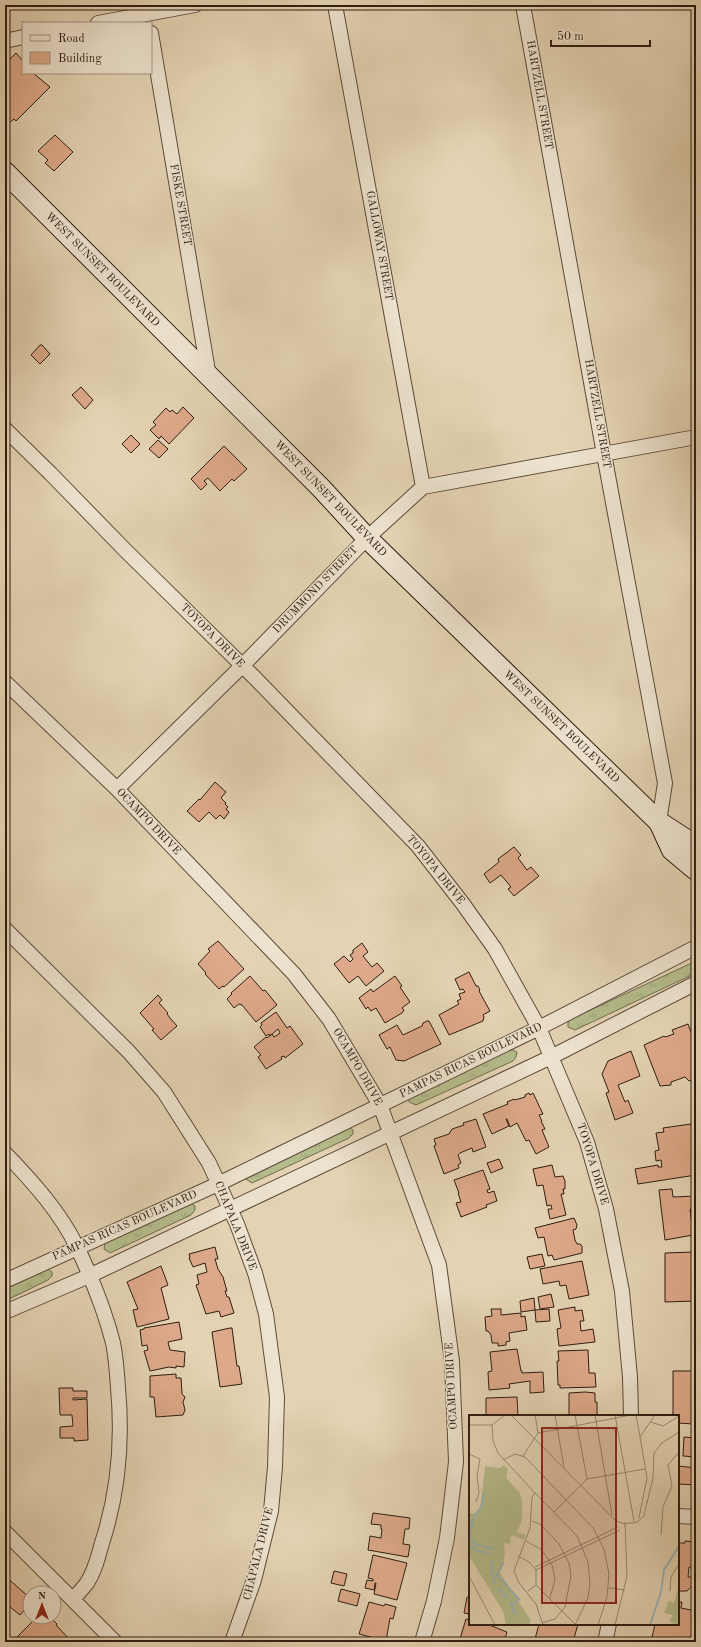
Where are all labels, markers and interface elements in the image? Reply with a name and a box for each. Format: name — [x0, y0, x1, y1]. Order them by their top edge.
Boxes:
legend — [22, 22, 152, 74]
scale bar — [551, 22, 650, 48]
text: 50 m — [557, 30, 584, 43]
text: Road — [58, 33, 85, 45]
street label: HARTZELL STREET — [524, 39, 554, 151]
text: Building — [58, 53, 102, 65]
street label: FISKE STREET — [167, 163, 193, 247]
street label: GALLOWAY STREET — [364, 190, 394, 302]
street label: WEST SUNSET BOULEVARD — [43, 211, 161, 329]
street label: HARTZELL STREET — [582, 358, 612, 470]
street label: WEST SUNSET BOULEVARD — [272, 439, 389, 559]
street label: DRUMMOND STREET — [272, 544, 361, 636]
street label: TOYOPA DRIVE — [178, 602, 246, 670]
street label: WEST SUNSET BOULEVARD — [501, 669, 621, 786]
street label: OCAMPO DRIVE — [114, 787, 182, 857]
street label: TOYOPA DRIVE — [404, 833, 466, 907]
street label: PAMPAS RICAS BOULEVARD — [398, 1021, 544, 1100]
street label: OCAMPO DRIVE — [330, 1026, 384, 1108]
street label: TOYOPA DRIVE — [574, 1122, 610, 1206]
street label: CHAPALA DRIVE — [212, 1180, 258, 1272]
street label: PAMPAS RICAS BOULEVARD — [51, 1189, 199, 1263]
street label: OCAMPO DRIVE — [444, 1342, 460, 1430]
inset map — [469, 1415, 679, 1625]
street label: CHAPALA DRIVE — [242, 1506, 276, 1602]
north arrow — [22, 1585, 62, 1625]
text: N — [38, 1591, 47, 1602]

